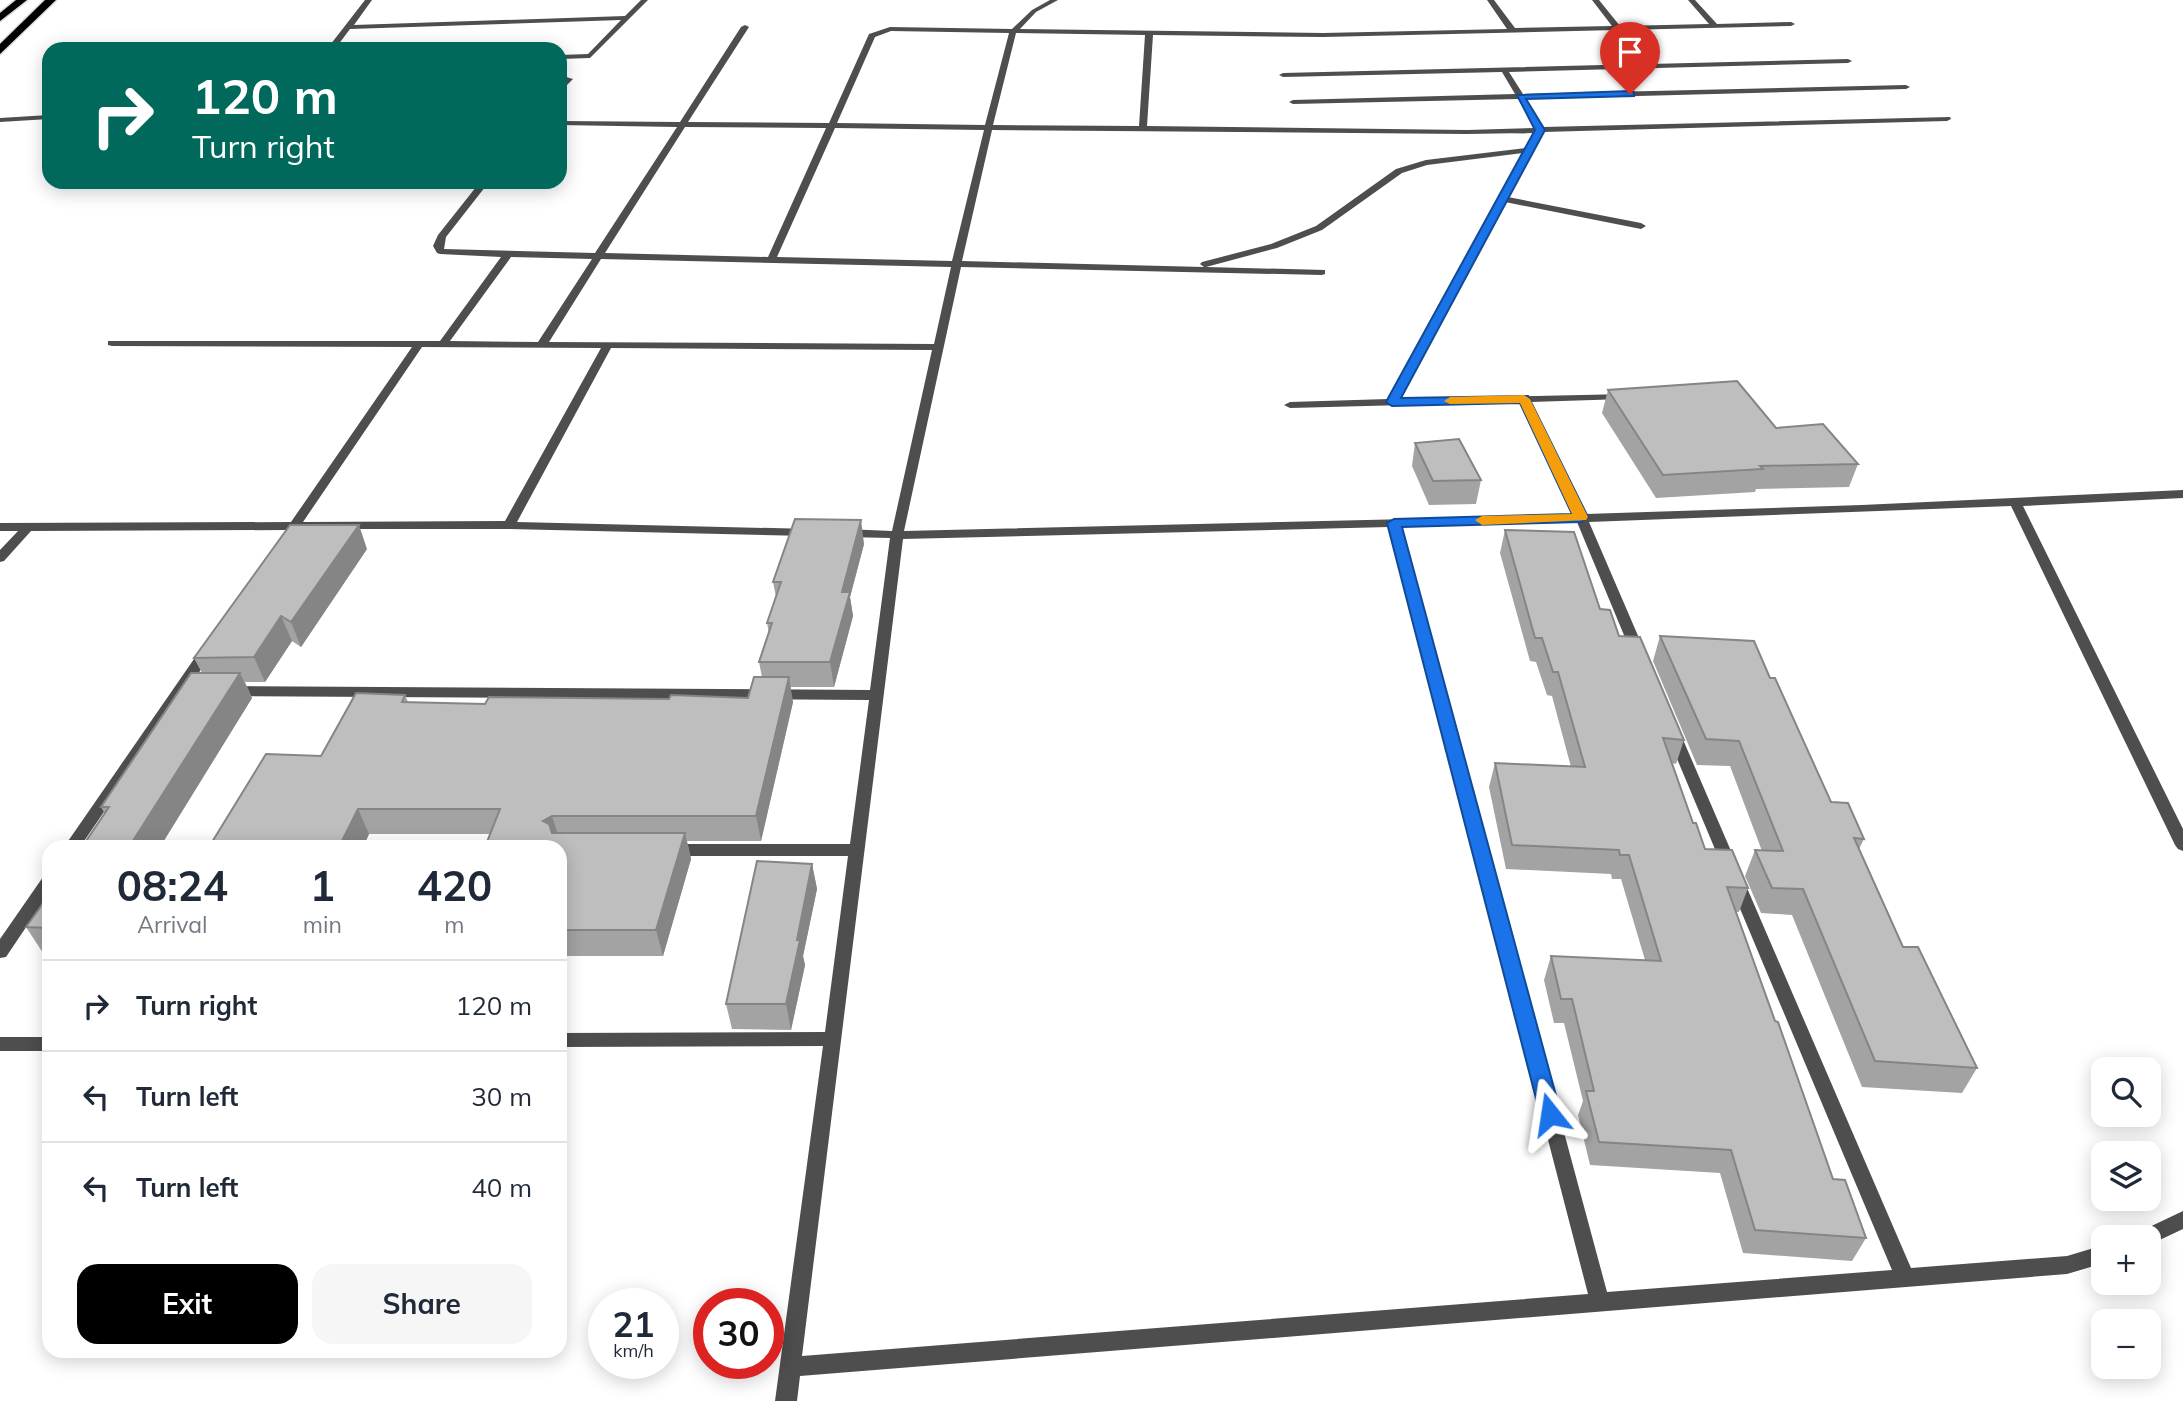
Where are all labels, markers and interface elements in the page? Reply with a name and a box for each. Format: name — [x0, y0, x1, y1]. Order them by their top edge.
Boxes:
pin — [1600, 22, 1660, 94]
icon: arrive — [1611, 33, 1649, 71]
text: 120 m — [192, 65, 338, 126]
icon: right — [77, 70, 168, 161]
text: Turn right — [192, 126, 335, 166]
text: 08:24 — [117, 859, 228, 912]
text: 1 — [310, 859, 335, 912]
text: 420 — [417, 859, 492, 912]
text: Arrival — [137, 910, 208, 939]
text: min — [303, 910, 342, 939]
text: m — [444, 910, 465, 939]
icon: right — [77, 987, 115, 1025]
text: Turn right — [136, 989, 257, 1022]
text: 120 m — [456, 989, 532, 1022]
map controls — [2091, 1057, 2161, 1379]
button: search — [2091, 1057, 2161, 1127]
position arrow — [1513, 1077, 1587, 1151]
icon: left — [77, 1078, 115, 1116]
text: Turn left — [136, 1080, 238, 1113]
text: 30 m — [471, 1080, 532, 1113]
button: layers — [2091, 1141, 2161, 1211]
icon: left — [77, 1169, 115, 1207]
text: Turn left — [136, 1171, 238, 1204]
text: 40 m — [471, 1171, 532, 1204]
button: + — [2091, 1225, 2161, 1295]
button: Exit — [77, 1264, 298, 1344]
button: Share — [312, 1264, 532, 1344]
speed limit sign: 30 — [693, 1288, 784, 1379]
text: 21 — [612, 1302, 655, 1346]
button: − — [2091, 1309, 2161, 1379]
text: km/h — [613, 1339, 654, 1362]

